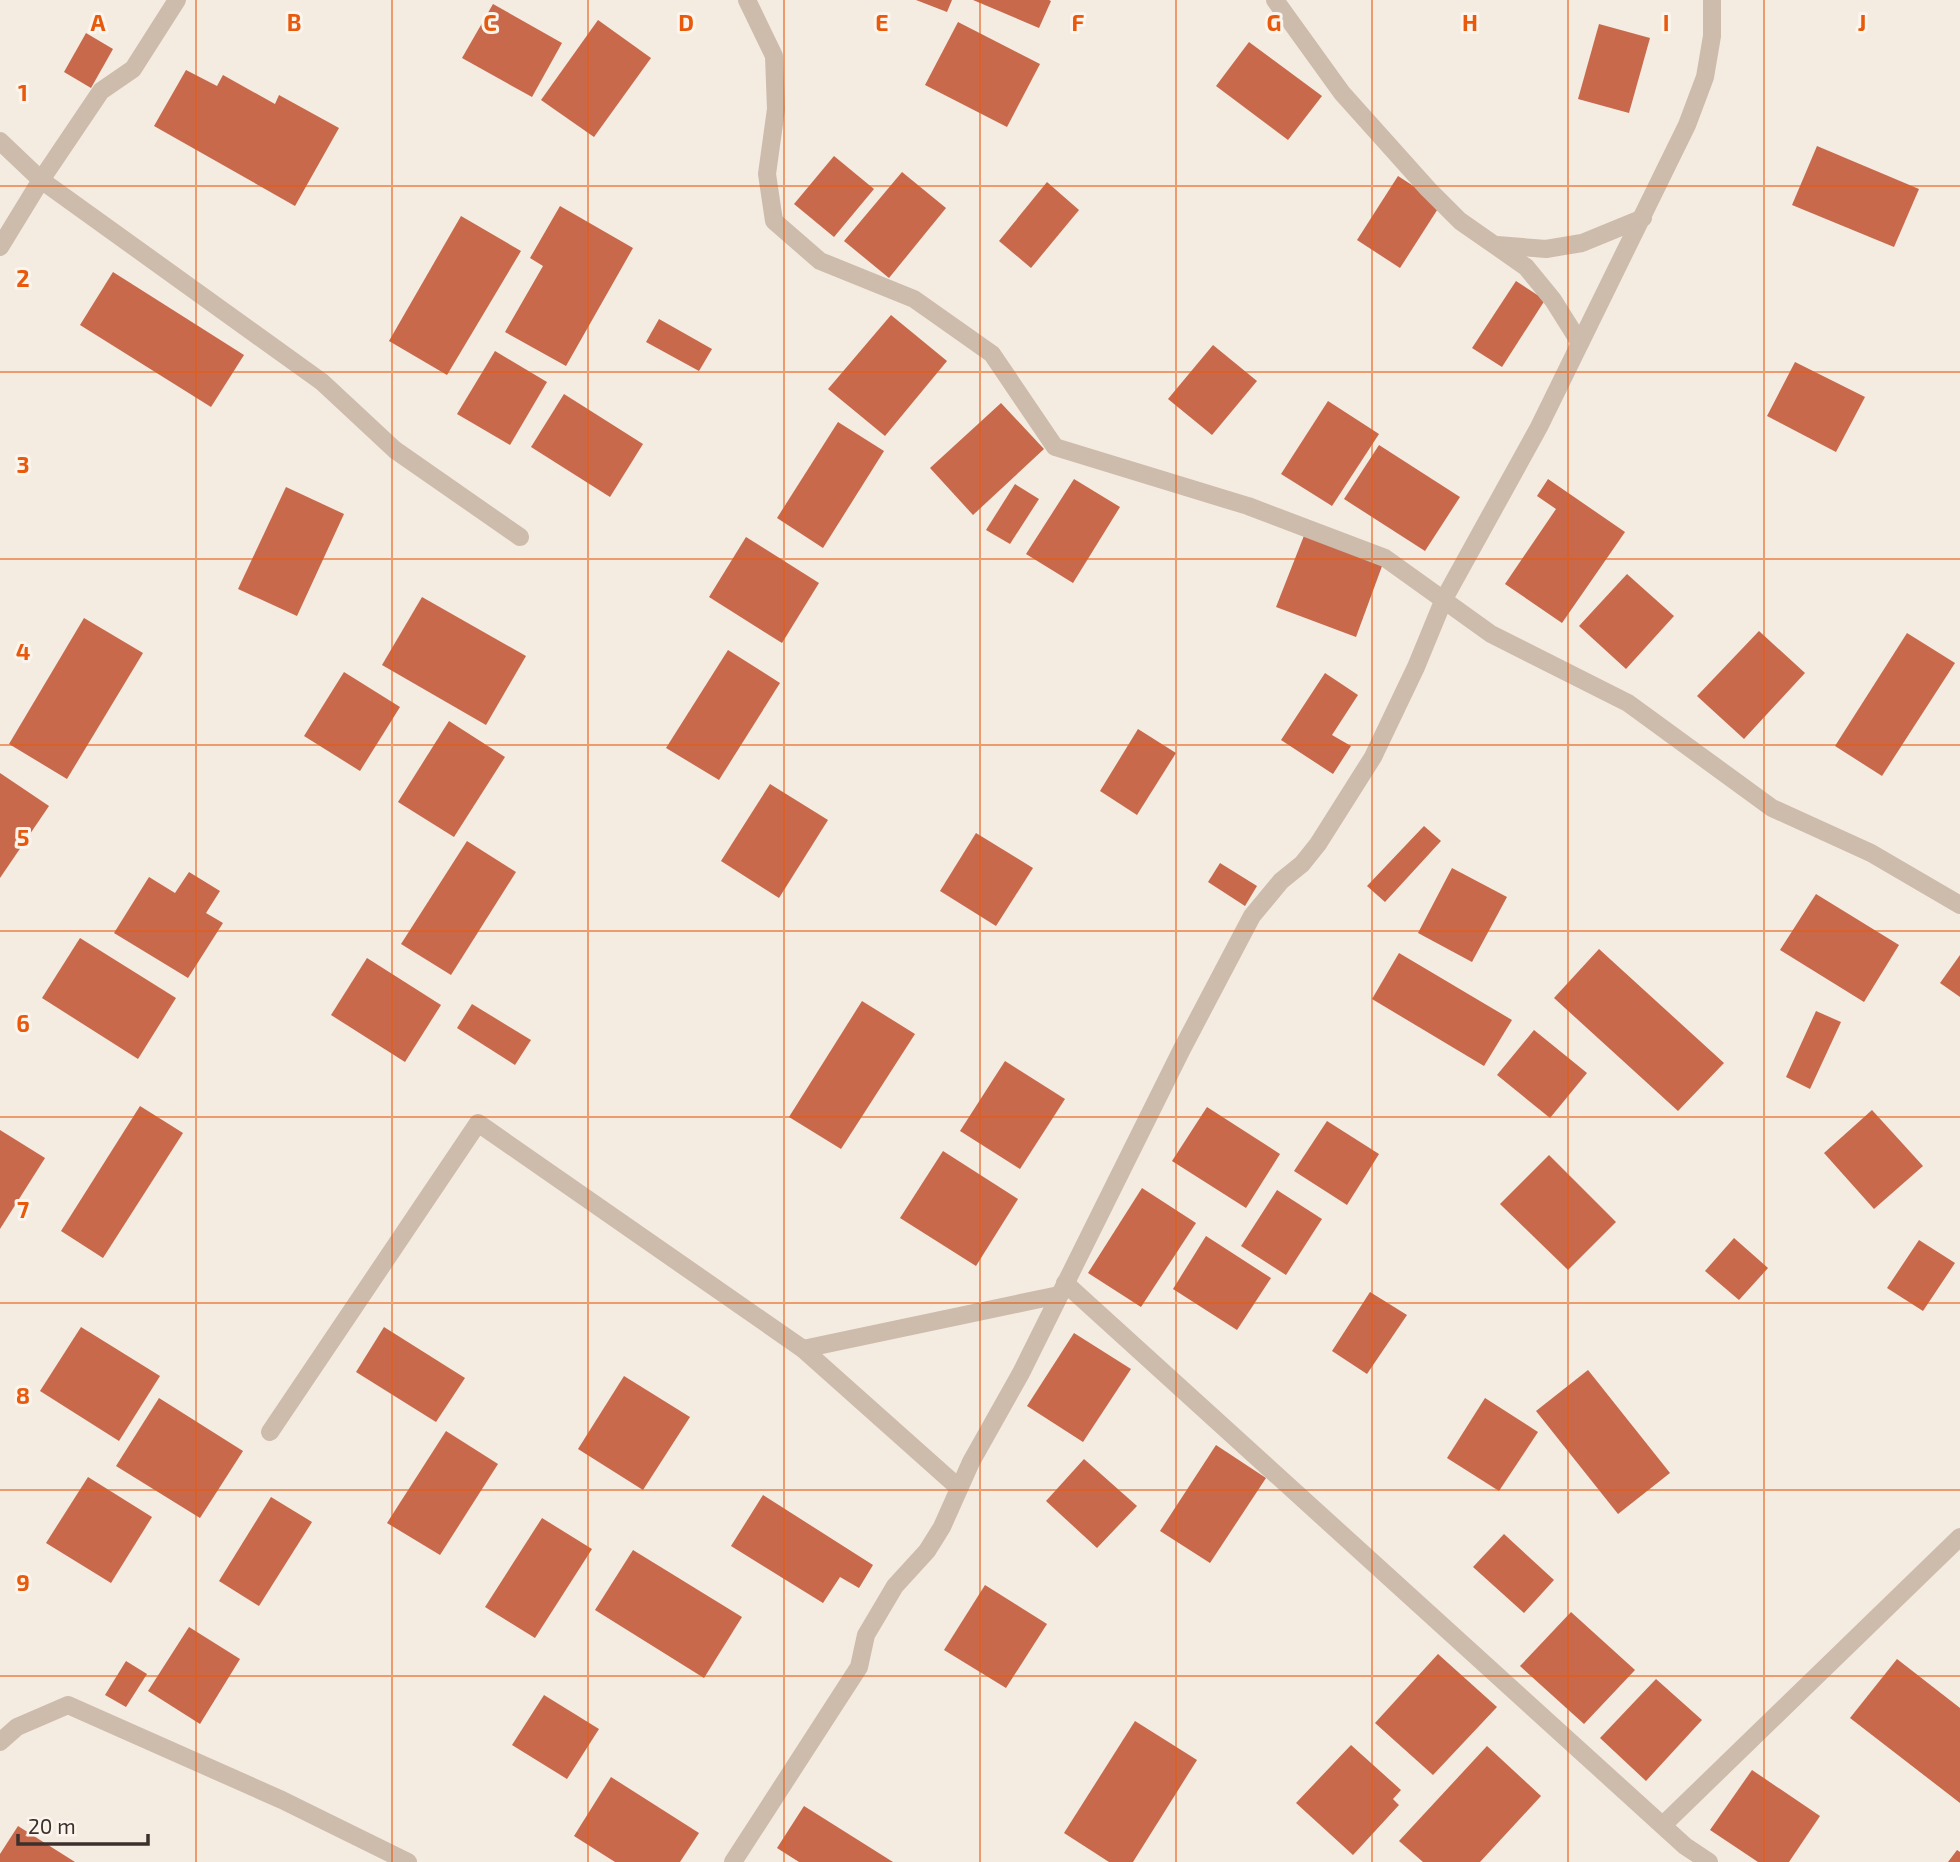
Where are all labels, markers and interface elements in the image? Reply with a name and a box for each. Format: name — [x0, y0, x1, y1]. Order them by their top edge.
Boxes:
text: A — [90, 8, 106, 36]
text: B — [287, 8, 301, 36]
text: C — [483, 8, 497, 36]
text: D — [678, 8, 694, 36]
text: E — [875, 8, 889, 36]
text: F — [1072, 8, 1085, 36]
text: G — [1267, 8, 1281, 36]
text: H — [1462, 8, 1478, 36]
text: I — [1663, 8, 1669, 36]
text: J — [1858, 8, 1866, 36]
text: 1 — [18, 78, 28, 106]
text: 2 — [16, 264, 30, 292]
text: 3 — [16, 450, 30, 478]
text: 4 — [16, 637, 30, 665]
text: 5 — [17, 823, 29, 851]
text: 6 — [16, 1009, 30, 1037]
text: 7 — [17, 1195, 29, 1223]
text: 8 — [16, 1381, 30, 1409]
text: 9 — [16, 1568, 30, 1596]
scale bar — [18, 1802, 147, 1846]
text: 20 m — [28, 1813, 76, 1838]

